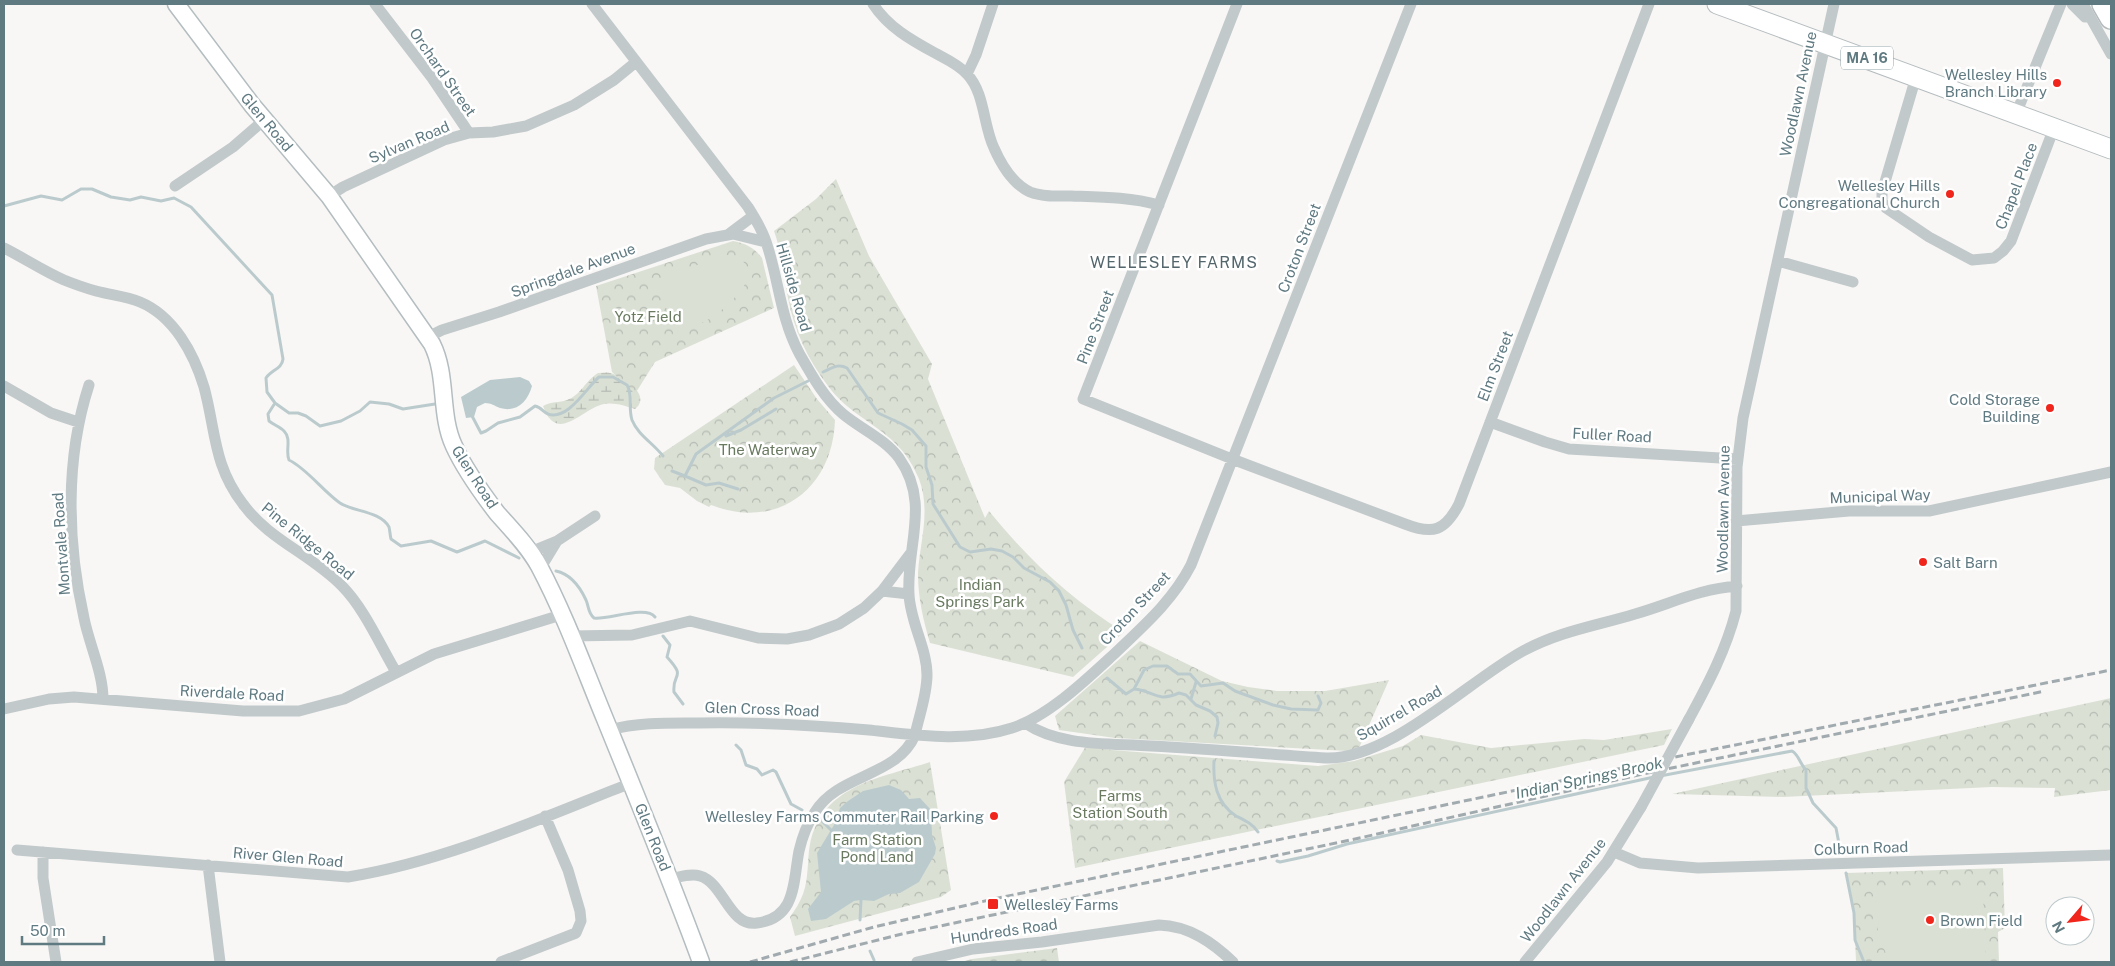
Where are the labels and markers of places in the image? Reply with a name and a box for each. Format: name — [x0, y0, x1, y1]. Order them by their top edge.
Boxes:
place label: Wellesley Hills Branch Library — [1945, 66, 2047, 100]
marker: Wellesley Hills Branch Library — [2051, 77, 2063, 89]
place label: Wellesley Hills Congregational Church — [1779, 177, 1940, 211]
marker: Wellesley Hills Congregational Church — [1944, 188, 1956, 200]
place label: Cold Storage Building — [1949, 391, 2040, 425]
marker: Cold Storage Building — [2044, 402, 2056, 414]
place label: Salt Barn — [1933, 554, 1998, 571]
marker: Salt Barn — [1917, 556, 1929, 568]
place label: Wellesley Farms Commuter Rail Parking — [705, 808, 984, 825]
marker: Wellesley Farms Commuter Rail Parking — [988, 810, 1000, 822]
place label: Wellesley Farms — [1004, 896, 1118, 913]
marker: Wellesley Farms — [986, 897, 1000, 911]
place label: Brown Field — [1940, 912, 2022, 929]
marker: Brown Field — [1924, 914, 1936, 926]

